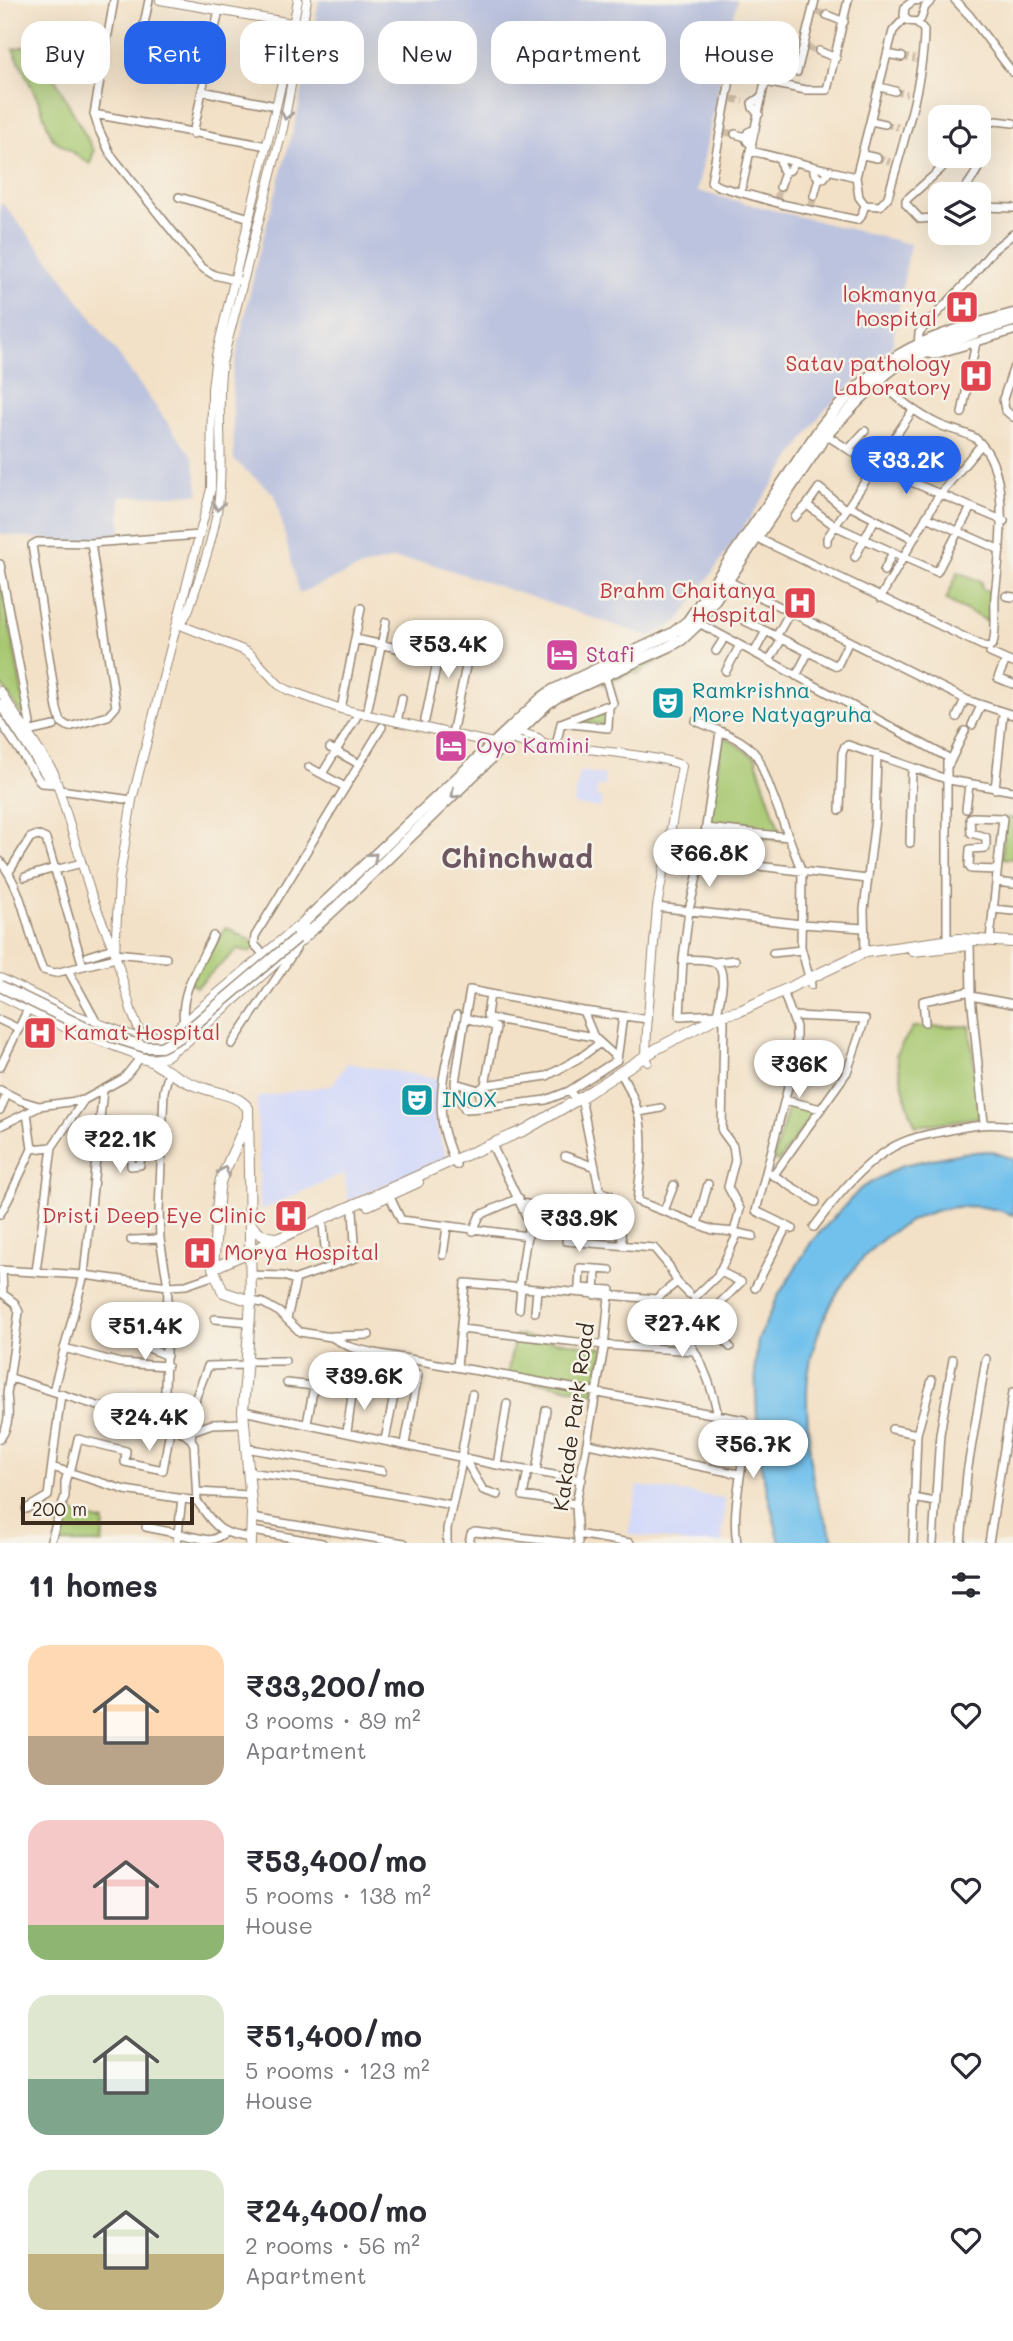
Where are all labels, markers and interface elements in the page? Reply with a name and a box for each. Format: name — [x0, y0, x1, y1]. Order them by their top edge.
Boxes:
chip: Buy — [21, 21, 110, 84]
chip: Rent — [124, 21, 226, 84]
chip: Filters — [240, 21, 364, 84]
chip: New — [378, 21, 477, 84]
chip: Apartment — [491, 21, 666, 84]
chip: House — [680, 21, 799, 84]
map controls — [928, 105, 991, 245]
button: locate — [928, 105, 991, 168]
one-way arrow — [280, 109, 294, 121]
button: layers — [928, 182, 991, 245]
place label: lokmanya hospital — [843, 280, 937, 331]
hospital icon: lokmanya hospital — [943, 288, 981, 326]
place label: Satav pathology Laboratory — [785, 349, 951, 400]
hospital icon: Satav pathology Laboratory — [957, 357, 995, 395]
pin: ₹33.2K — [849, 436, 963, 496]
text: ₹33.2K — [867, 444, 945, 474]
one-way arrow — [211, 500, 226, 512]
place label: Brahm Chaitanya Hospital — [600, 576, 776, 627]
hospital icon: Brahm Chaitanya Hospital — [781, 584, 819, 622]
pin: ₹53.4K — [391, 620, 505, 680]
text: ₹53.4K — [408, 628, 488, 658]
hotel icon: Stafi — [543, 636, 581, 674]
place label: Stafi — [586, 640, 635, 667]
place label: Ramkrishna More Natyagruha — [692, 676, 872, 727]
theatre icon: Ramkrishna More Natyagruha — [649, 684, 687, 722]
hotel icon: Oyo Kamini — [432, 727, 470, 765]
place label: Oyo Kamini — [476, 731, 590, 758]
one-way arrow — [450, 785, 463, 798]
pin: ₹66.8K — [652, 830, 766, 889]
text: ₹66.8K — [669, 837, 749, 867]
district label: Chinchwad — [441, 839, 593, 875]
one-way arrow — [365, 852, 378, 865]
hospital icon: Kamat Hospital — [21, 1014, 59, 1052]
place label: Kamat Hospital — [64, 1018, 220, 1045]
pin: ₹36K — [758, 1040, 840, 1100]
text: ₹36K — [770, 1048, 828, 1078]
theatre icon: INOX — [398, 1081, 436, 1119]
place label: INOX — [442, 1085, 497, 1112]
pin: ₹22.1K — [63, 1116, 177, 1175]
text: ₹22.1K — [83, 1123, 157, 1153]
one-way arrow — [216, 1166, 230, 1178]
pin: ₹33.9K — [522, 1194, 636, 1254]
hospital icon: Dristi Deep Eye Clinic — [272, 1197, 310, 1235]
place label: Dristi Deep Eye Clinic — [42, 1201, 266, 1228]
text: ₹33.9K — [540, 1202, 618, 1232]
hospital icon: Morya Hospital — [181, 1234, 219, 1272]
place label: Morya Hospital — [224, 1238, 379, 1265]
pin: ₹27.4K — [625, 1300, 739, 1359]
pin: ₹51.4K — [88, 1302, 202, 1362]
text: ₹27.4K — [643, 1307, 721, 1337]
text: ₹51.4K — [107, 1310, 183, 1340]
street label: Kakade Park Road — [546, 1321, 599, 1513]
pin: ₹39.6K — [307, 1352, 421, 1412]
text: ₹39.6K — [325, 1360, 403, 1390]
pin: ₹24.4K — [92, 1394, 206, 1453]
text: ₹24.4K — [109, 1401, 189, 1431]
pin: ₹56.7K — [696, 1420, 810, 1480]
text: ₹56.7K — [714, 1428, 792, 1458]
scale bar — [21, 1494, 194, 1526]
text: 200 m — [32, 1496, 87, 1521]
text: 11 homes — [28, 1565, 158, 1605]
icon: filters — [947, 1566, 985, 1604]
text: ₹33,200/mo — [245, 1665, 425, 1705]
icon: home — [84, 1673, 168, 1757]
icon: heart — [947, 1696, 985, 1734]
text: 3 rooms · 89 m² — [245, 1705, 421, 1735]
text: Apartment — [245, 1735, 367, 1765]
text: ₹53,400/mo — [245, 1840, 427, 1880]
icon: home — [84, 1848, 168, 1932]
icon: heart — [947, 1871, 985, 1909]
text: 5 rooms · 138 m² — [245, 1880, 431, 1910]
text: House — [245, 1910, 313, 1940]
text: ₹51,400/mo — [245, 2015, 422, 2055]
icon: home — [84, 2023, 168, 2107]
icon: heart — [947, 2046, 985, 2084]
text: 5 rooms · 123 m² — [245, 2055, 430, 2085]
text: House — [245, 2085, 313, 2115]
text: ₹24,400/mo — [245, 2190, 427, 2230]
icon: home — [84, 2198, 168, 2282]
icon: heart — [947, 2221, 985, 2259]
text: 2 rooms · 56 m² — [245, 2230, 420, 2260]
text: Apartment — [245, 2260, 367, 2290]

